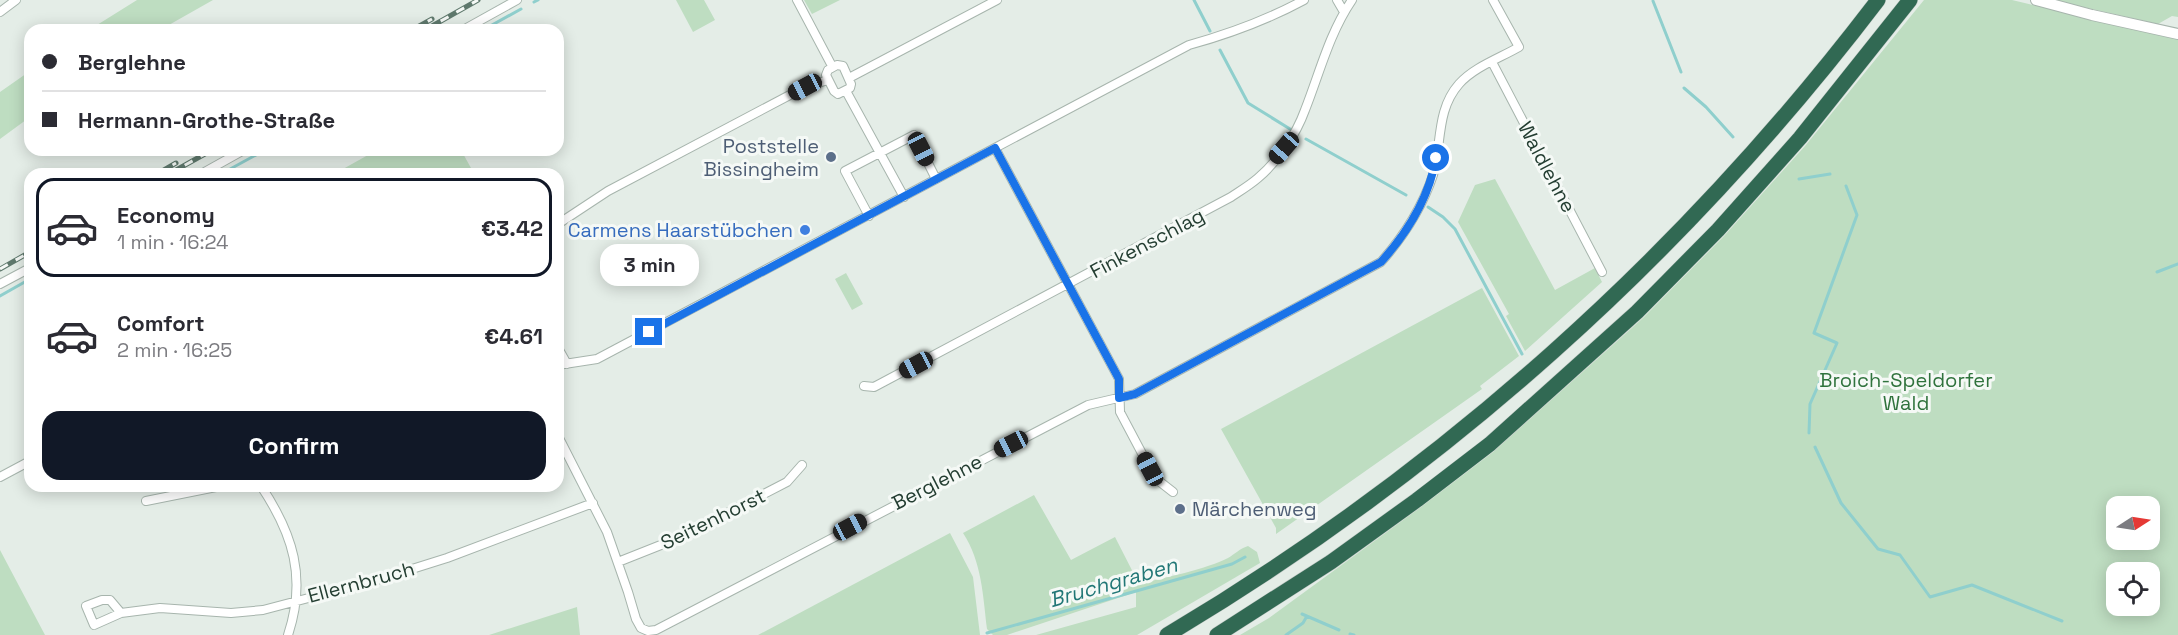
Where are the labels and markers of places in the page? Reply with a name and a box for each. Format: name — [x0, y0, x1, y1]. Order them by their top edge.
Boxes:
place label: Poststelle Bissingheim — [704, 133, 819, 182]
marker: Poststelle Bissingheim — [824, 150, 838, 164]
place label: Carmens Haarstübchen — [568, 217, 793, 243]
marker: Carmens Haarstübchen — [798, 223, 812, 237]
place label: Märchenweg — [1192, 496, 1317, 522]
marker: Märchenweg — [1173, 502, 1187, 516]

